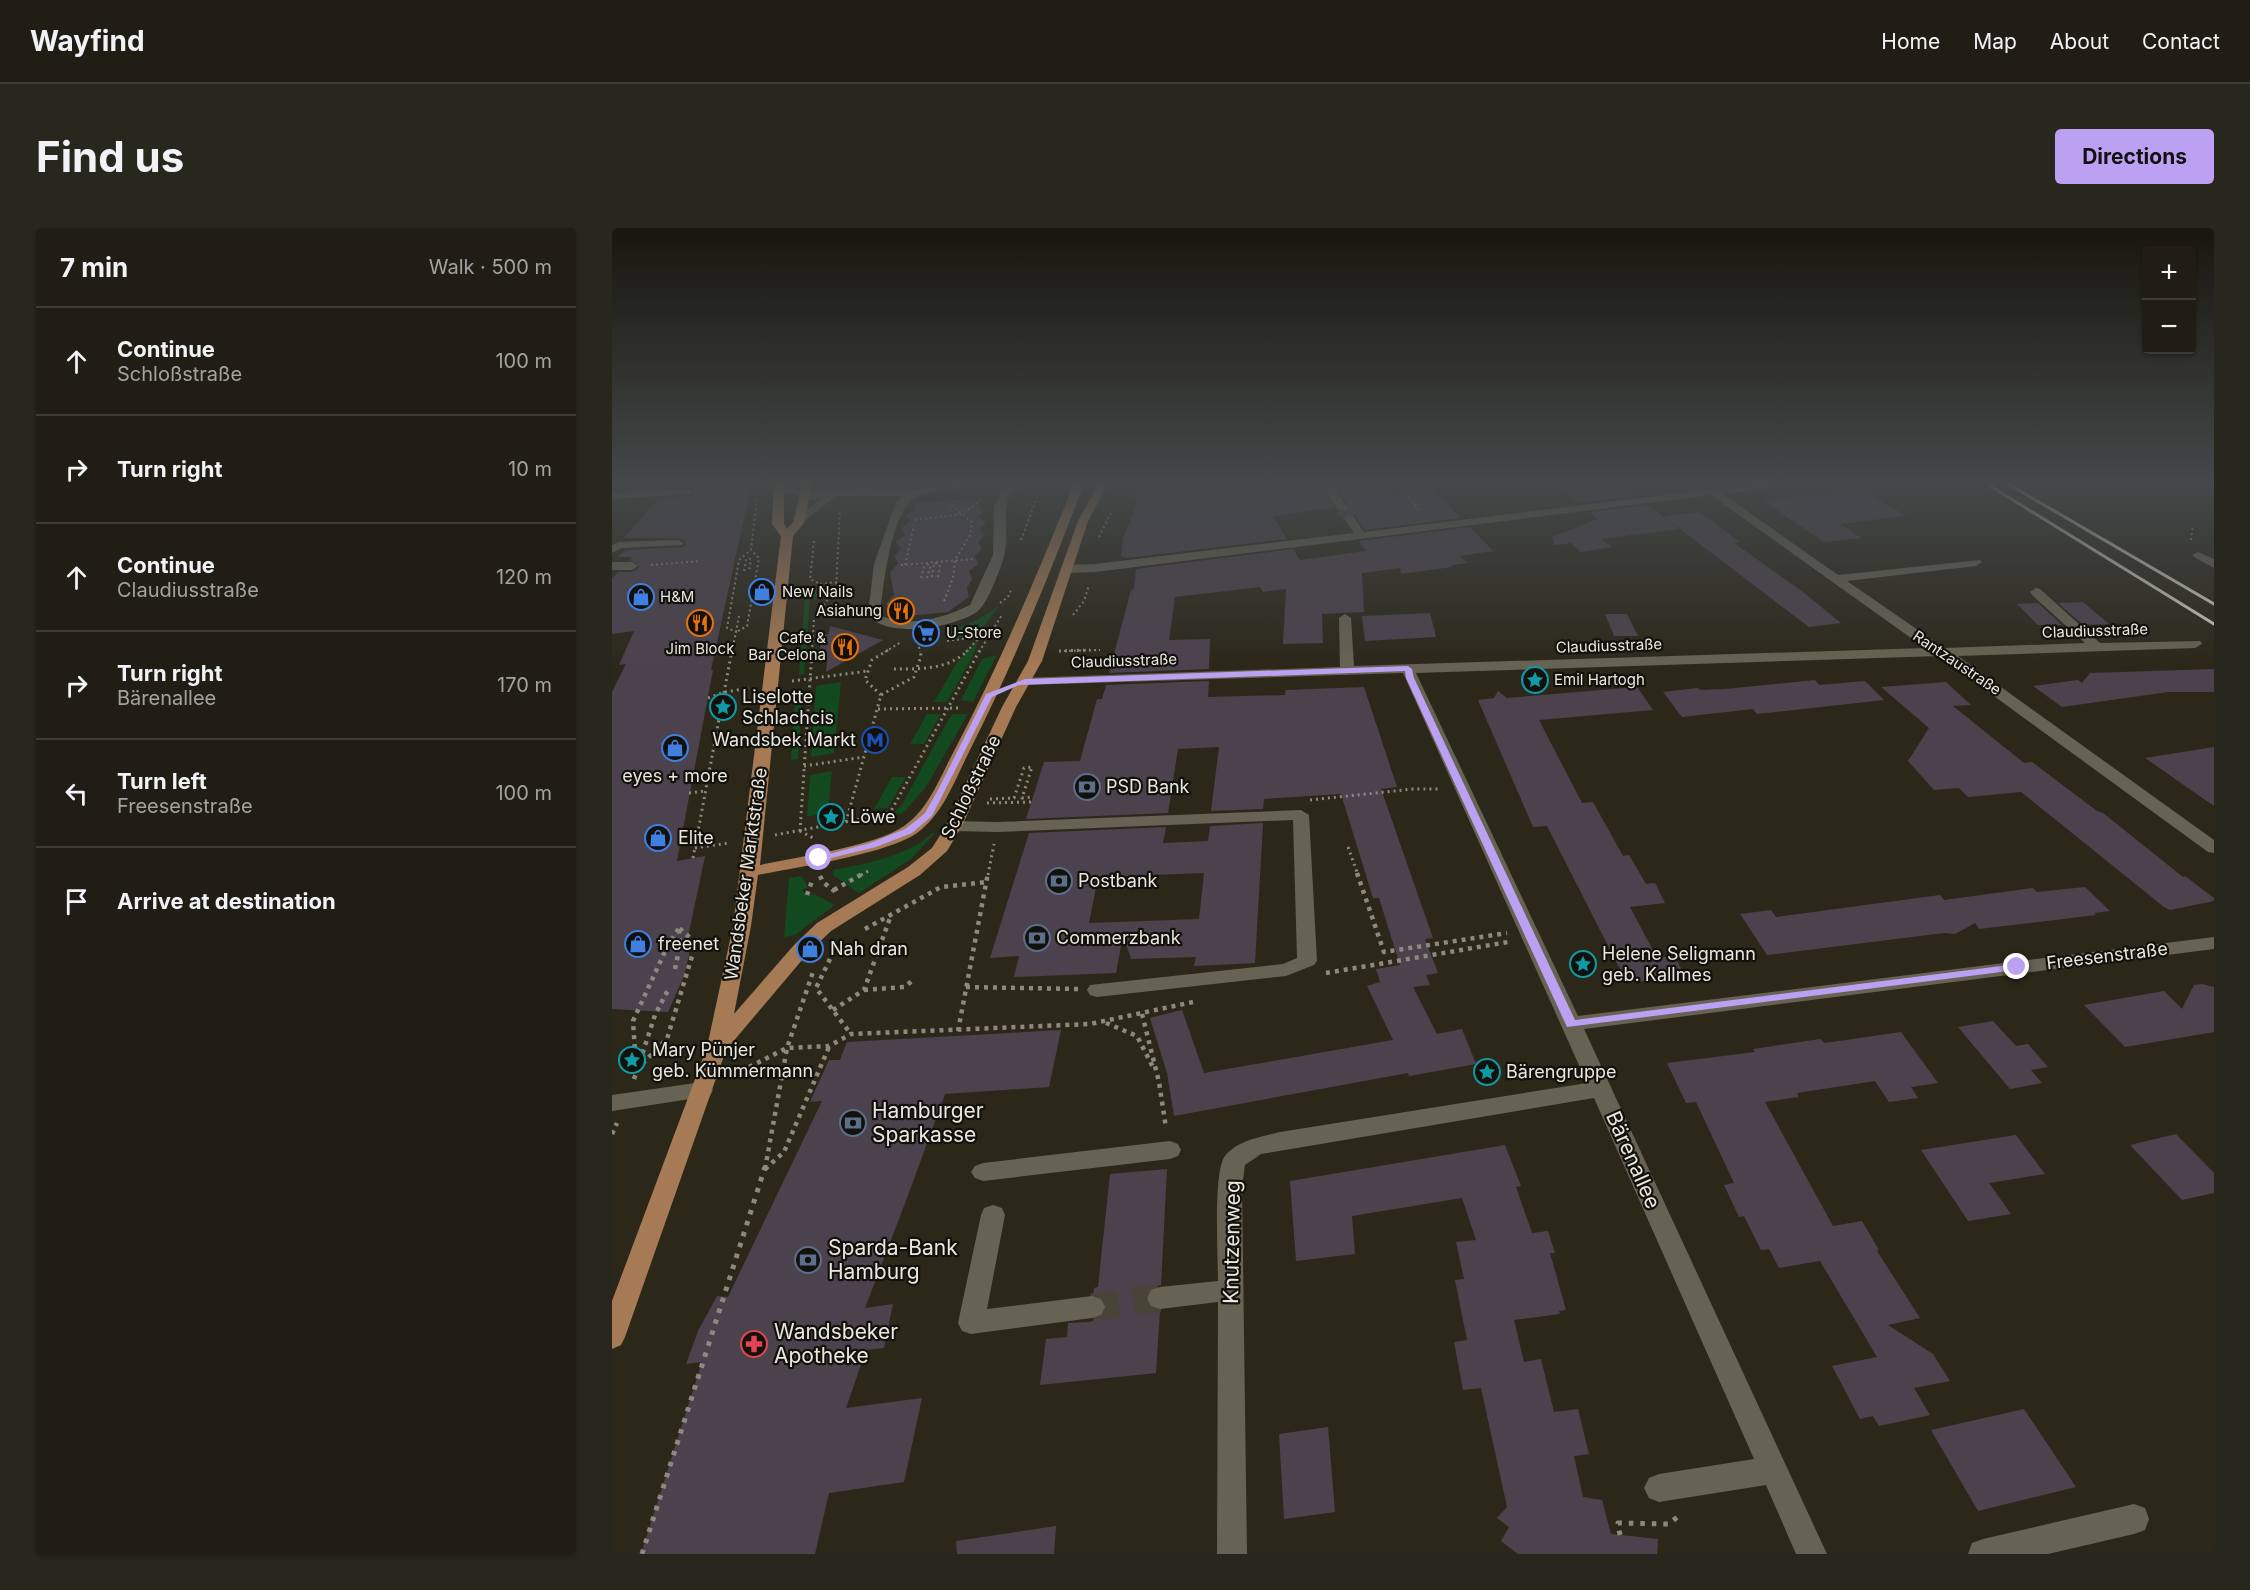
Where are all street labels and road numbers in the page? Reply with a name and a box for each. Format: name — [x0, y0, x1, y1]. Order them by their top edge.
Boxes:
street label: Claudiusstraße — [2041, 619, 2148, 642]
street label: Rantzaustraße — [1910, 626, 2005, 699]
street label: Claudiusstraße — [1555, 634, 1662, 657]
street label: Claudiusstraße — [1070, 649, 1177, 672]
street label: Schloßstraße — [936, 732, 1005, 842]
street label: Wandsbeker Marktstraße — [720, 766, 771, 981]
street label: Freesenstraße — [2045, 938, 2169, 973]
street label: Bärenallee — [1601, 1107, 1666, 1212]
street label: Knutzenweg — [1218, 1180, 1245, 1304]

